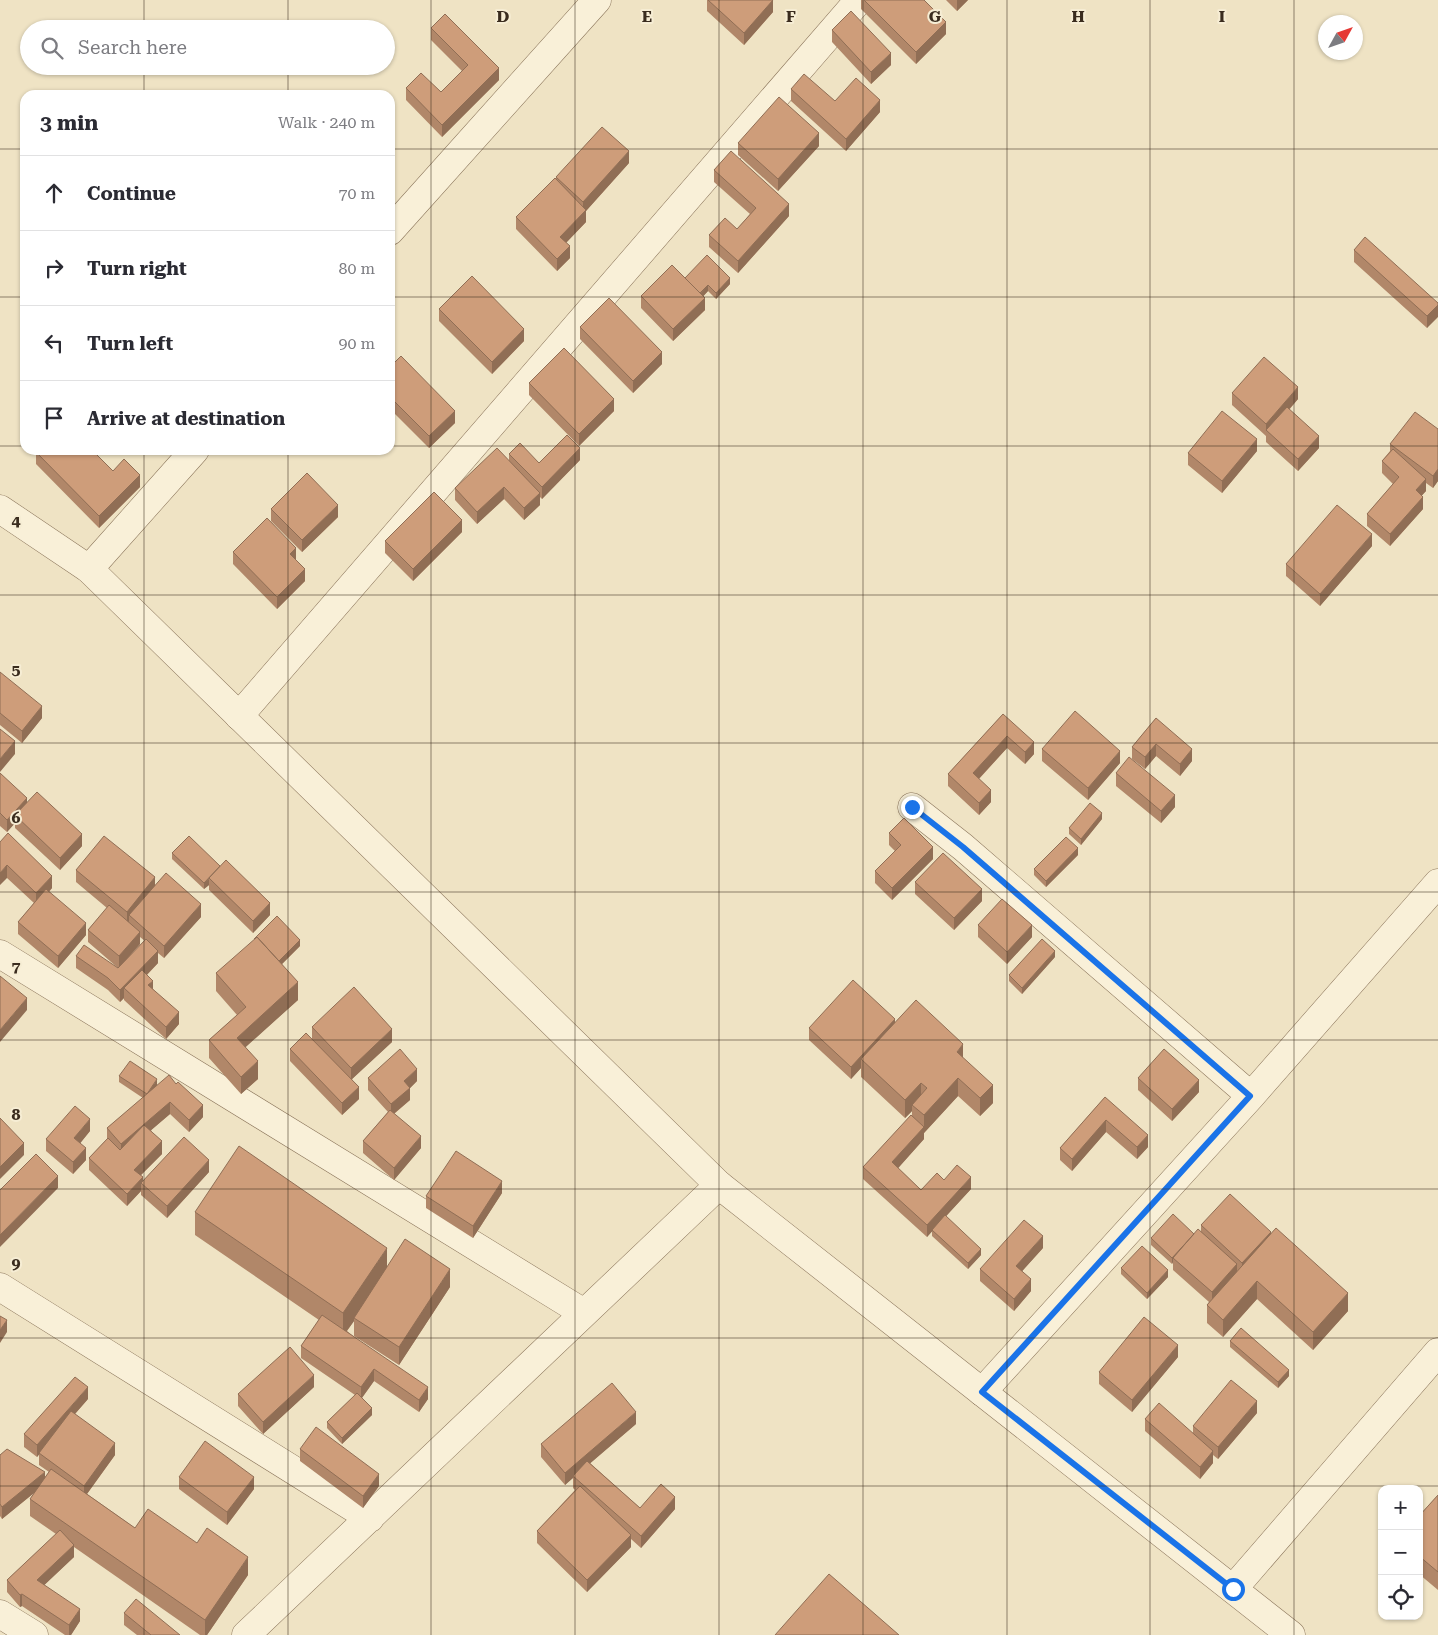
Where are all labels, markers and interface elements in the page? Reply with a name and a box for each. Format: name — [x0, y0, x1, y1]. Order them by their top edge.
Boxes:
text: D — [497, 7, 510, 26]
text: E — [642, 7, 652, 26]
text: F — [786, 7, 796, 26]
text: G — [929, 7, 942, 26]
text: H — [1071, 7, 1085, 26]
text: I — [1219, 7, 1225, 26]
north arrow — [1318, 15, 1363, 60]
search box — [20, 20, 395, 75]
icon: search — [38, 34, 66, 62]
text: Search here — [78, 36, 187, 59]
text: 3 min — [40, 111, 98, 135]
text: Walk · 240 m — [278, 113, 375, 132]
icon: ahead — [40, 179, 68, 207]
text: Continue — [87, 182, 176, 205]
text: 70 m — [338, 184, 375, 203]
icon: right — [40, 254, 68, 282]
text: Turn right — [87, 257, 187, 280]
text: 80 m — [338, 259, 375, 278]
icon: left — [40, 329, 68, 357]
text: Turn left — [87, 332, 173, 355]
text: 90 m — [338, 334, 375, 353]
icon: arrive — [40, 404, 68, 432]
text: Arrive at destination — [87, 407, 285, 430]
text: 4 — [12, 511, 21, 530]
text: 5 — [12, 660, 21, 679]
route end — [901, 796, 924, 819]
text: 6 — [12, 808, 21, 827]
text: 7 — [12, 957, 21, 976]
text: 8 — [12, 1105, 21, 1124]
text: 9 — [12, 1254, 21, 1273]
map controls — [1378, 1485, 1423, 1620]
button: + — [1378, 1485, 1423, 1530]
button: − — [1378, 1530, 1423, 1575]
button: locate — [1378, 1575, 1423, 1620]
route start — [1222, 1578, 1245, 1601]

